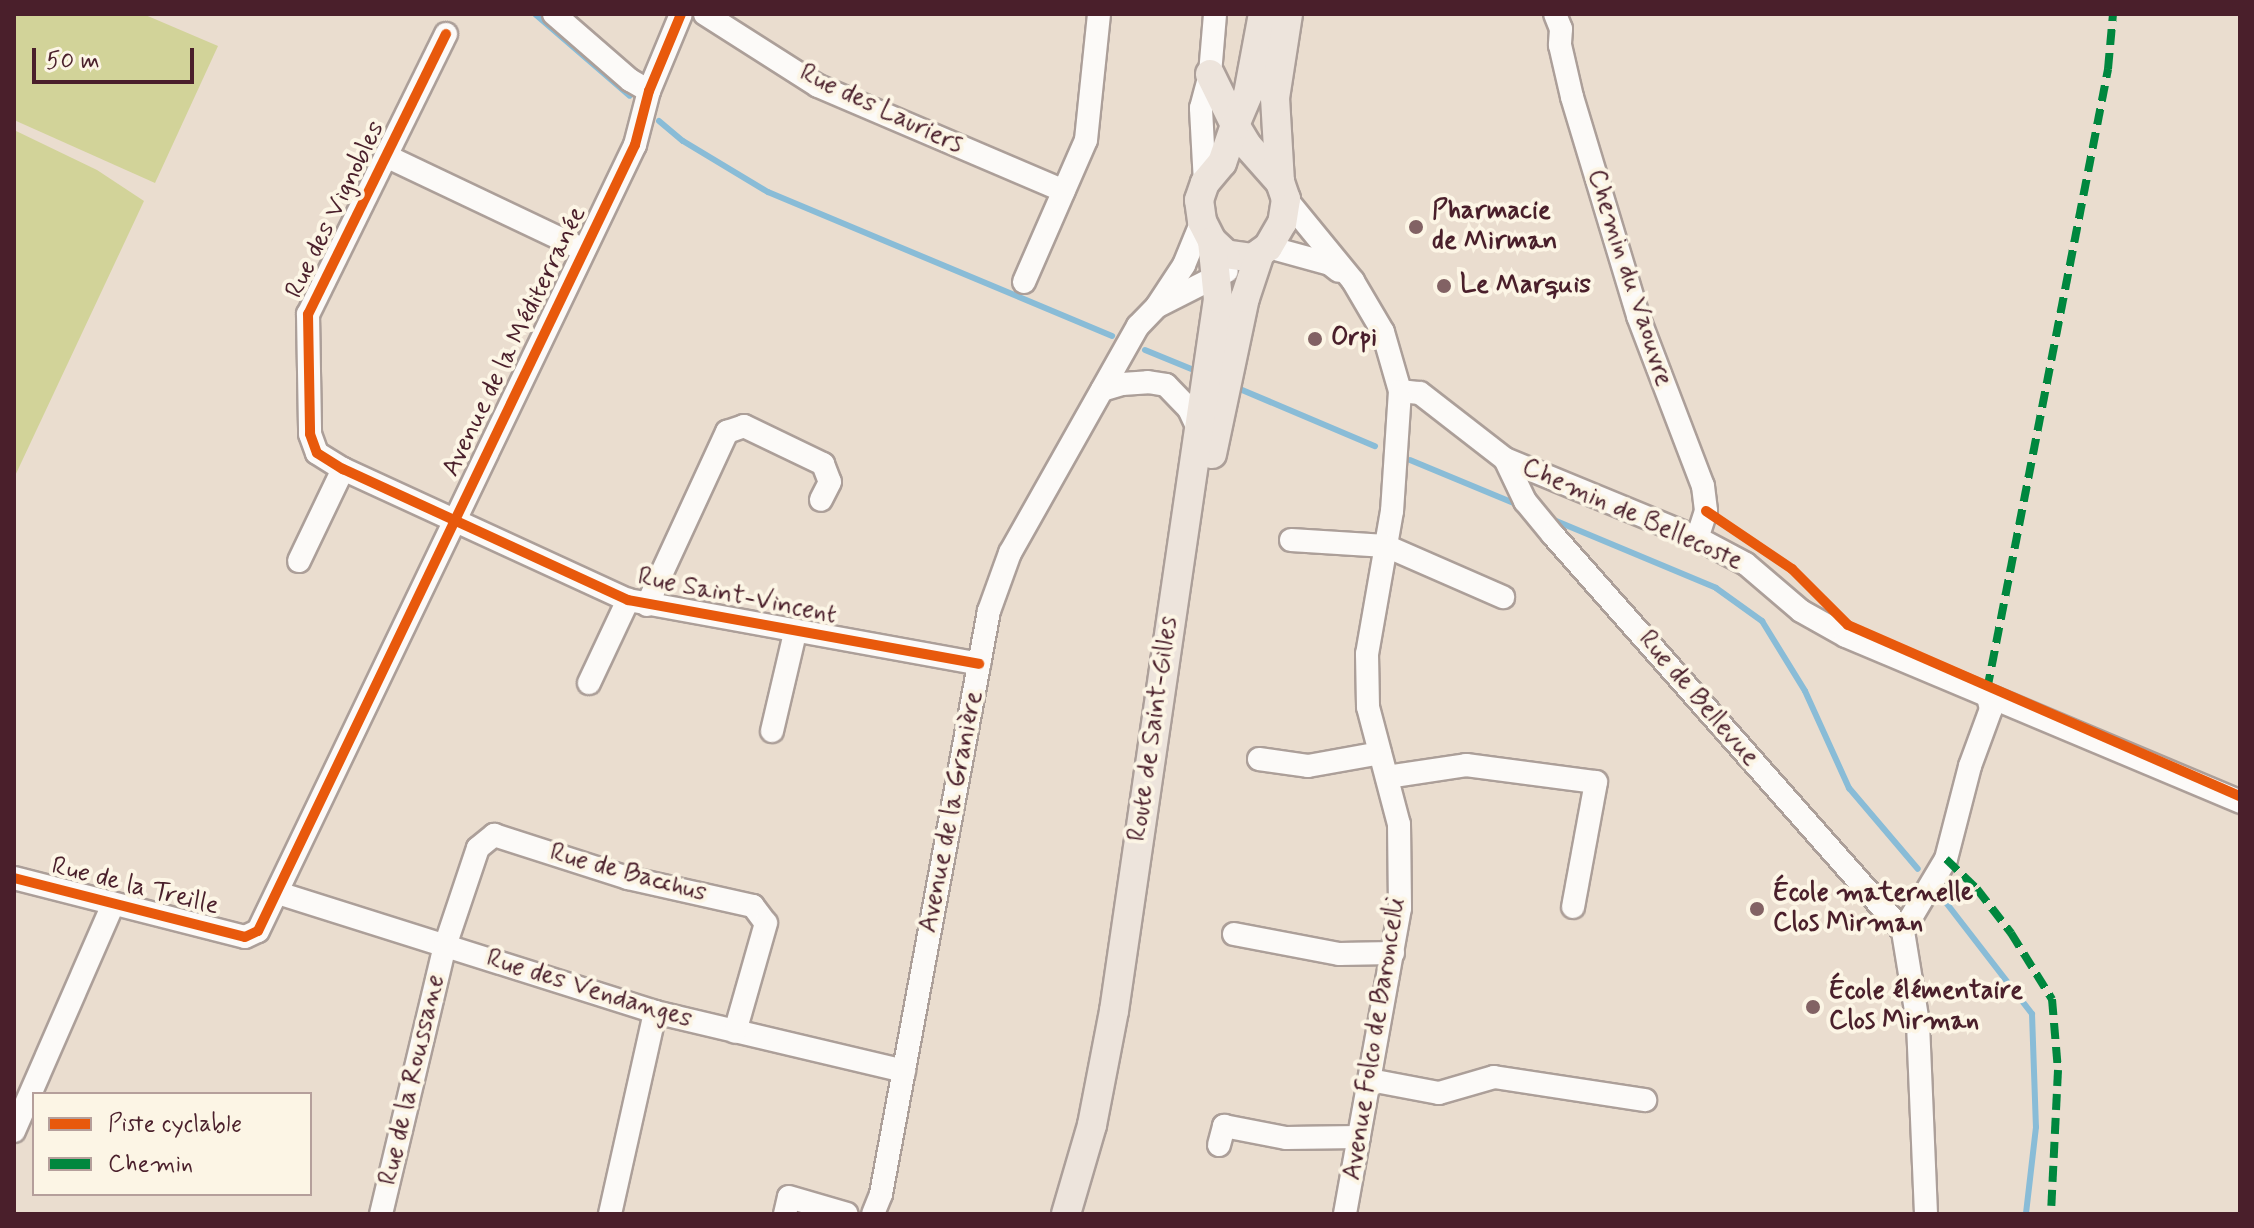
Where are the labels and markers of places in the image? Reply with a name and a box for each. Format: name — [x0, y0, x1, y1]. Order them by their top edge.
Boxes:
place label: Pharmacie de Mirman — [1432, 196, 1557, 258]
marker: Pharmacie de Mirman — [1407, 218, 1425, 236]
place label: Le Marquis — [1460, 270, 1585, 302]
marker: Le Marquis — [1435, 277, 1453, 295]
place label: Orpi — [1331, 323, 1377, 355]
marker: Orpi — [1306, 330, 1324, 348]
place label: École maternelle Clos Mirman — [1773, 878, 1951, 940]
marker: École maternelle Clos Mirman — [1748, 900, 1766, 918]
place label: École élémentaire Clos Mirman — [1829, 976, 2023, 1038]
marker: École élémentaire Clos Mirman — [1804, 998, 1822, 1016]

